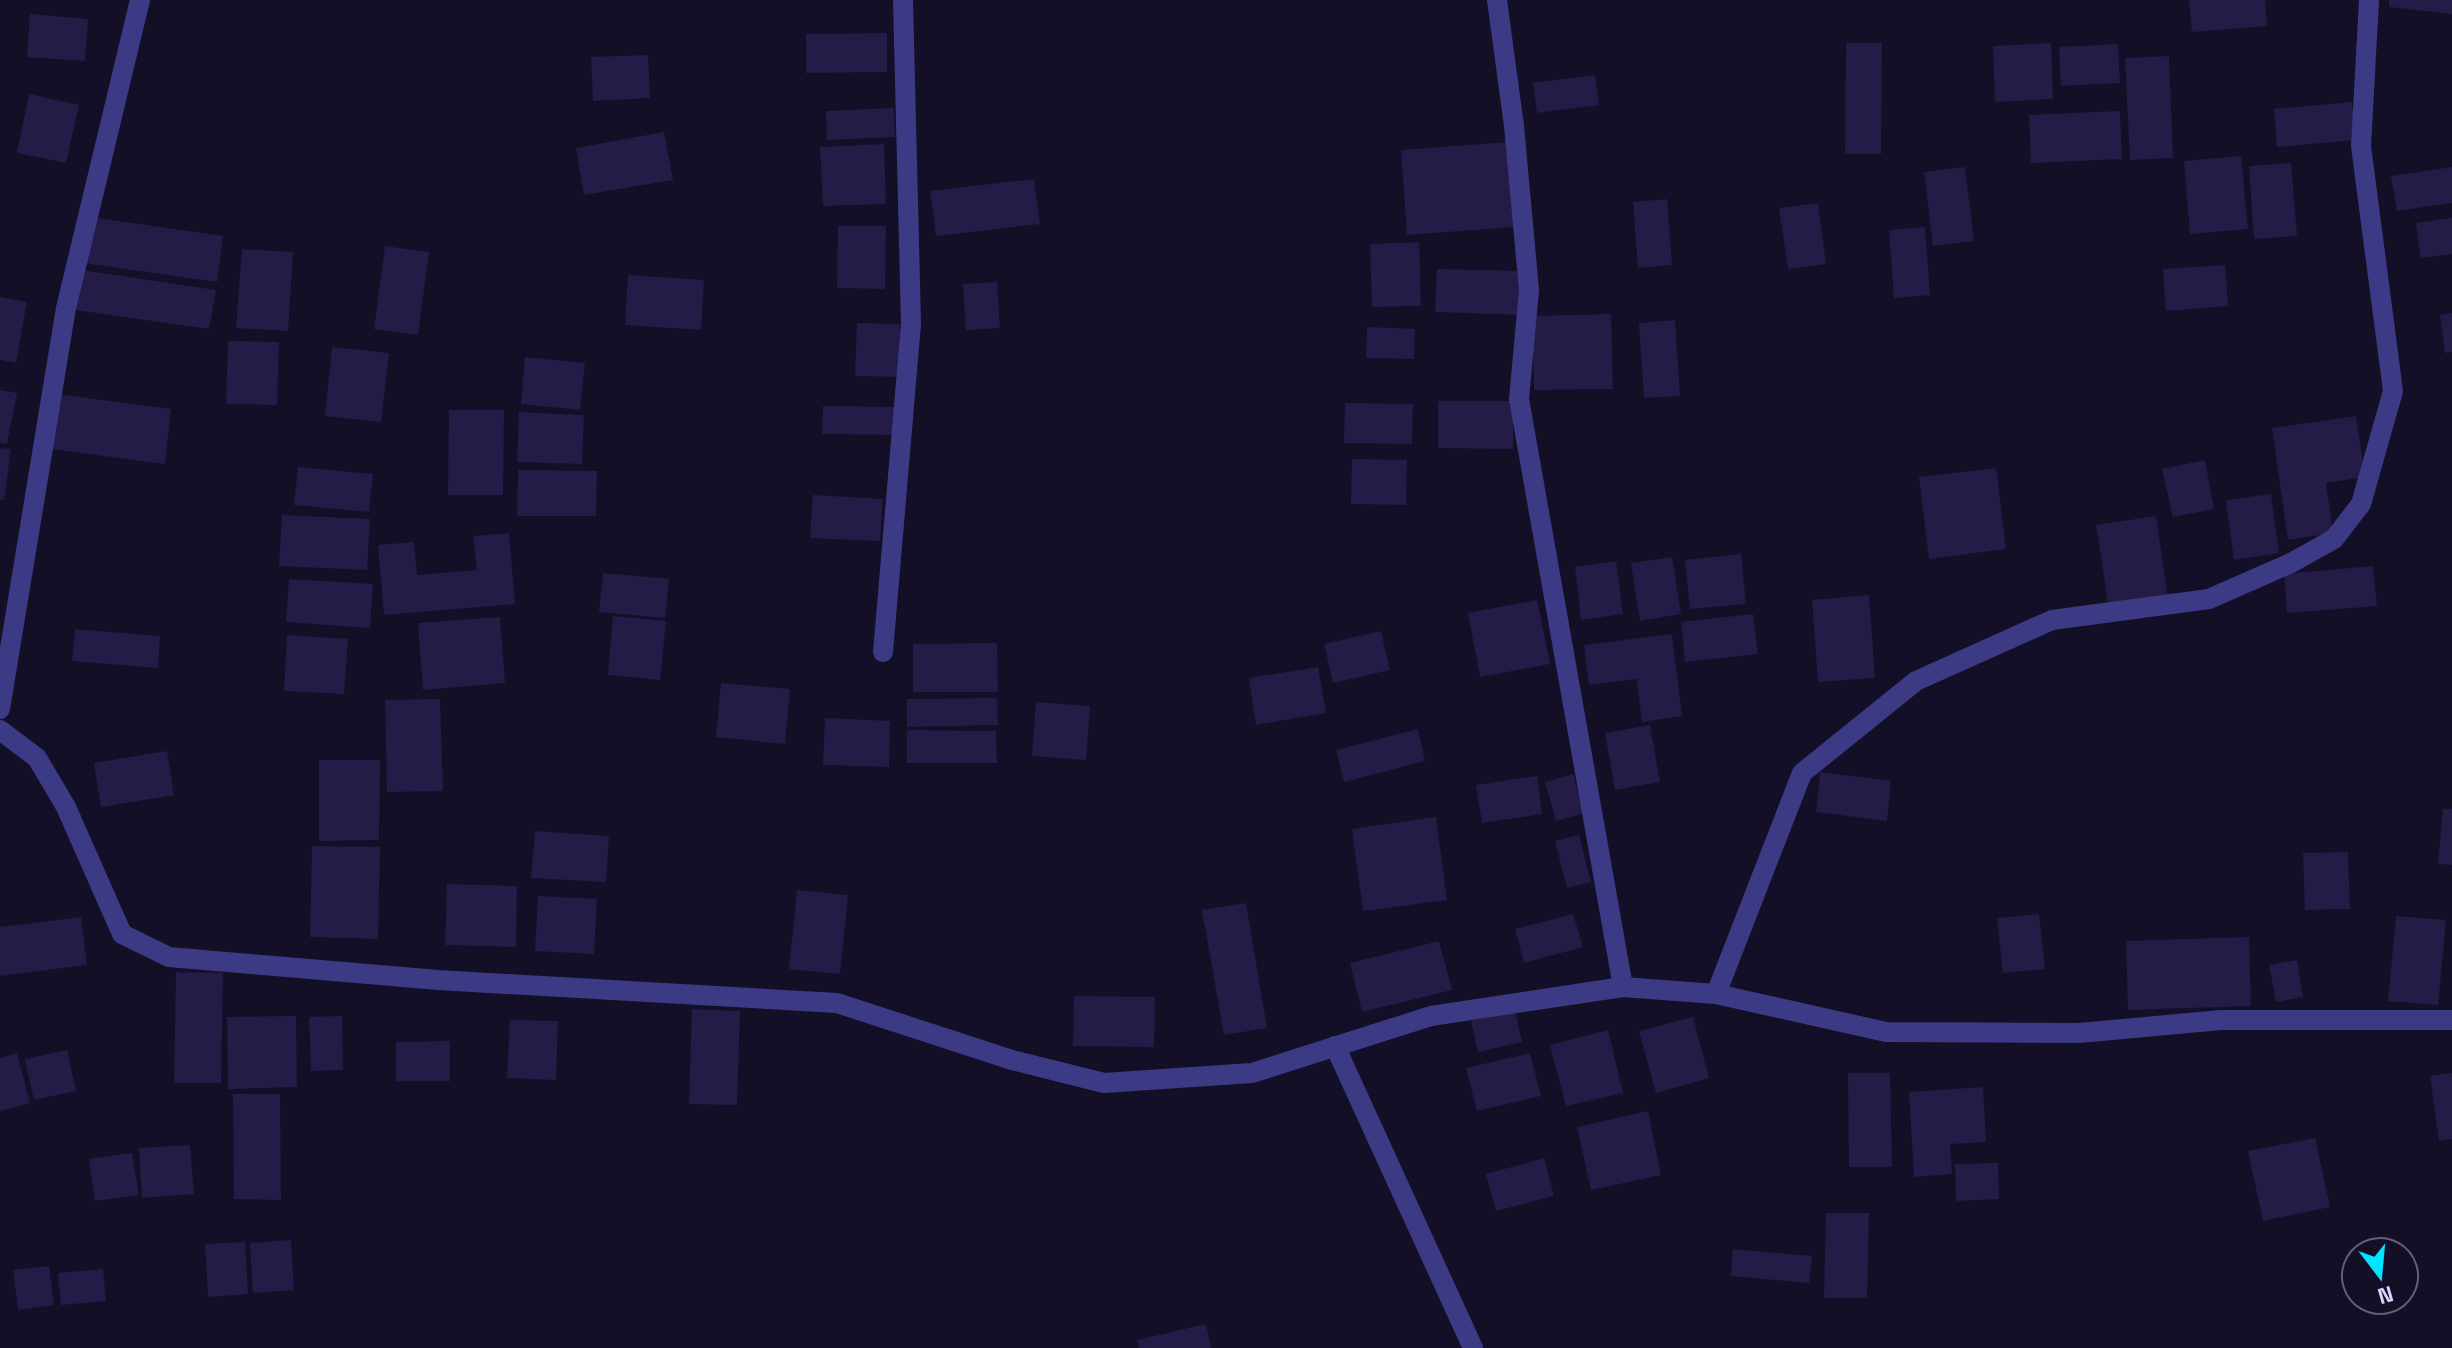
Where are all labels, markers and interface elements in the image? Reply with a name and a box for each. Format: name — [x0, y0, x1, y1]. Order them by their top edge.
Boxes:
north arrow — [2340, 1236, 2420, 1316]
text: N — [2375, 1280, 2396, 1311]

